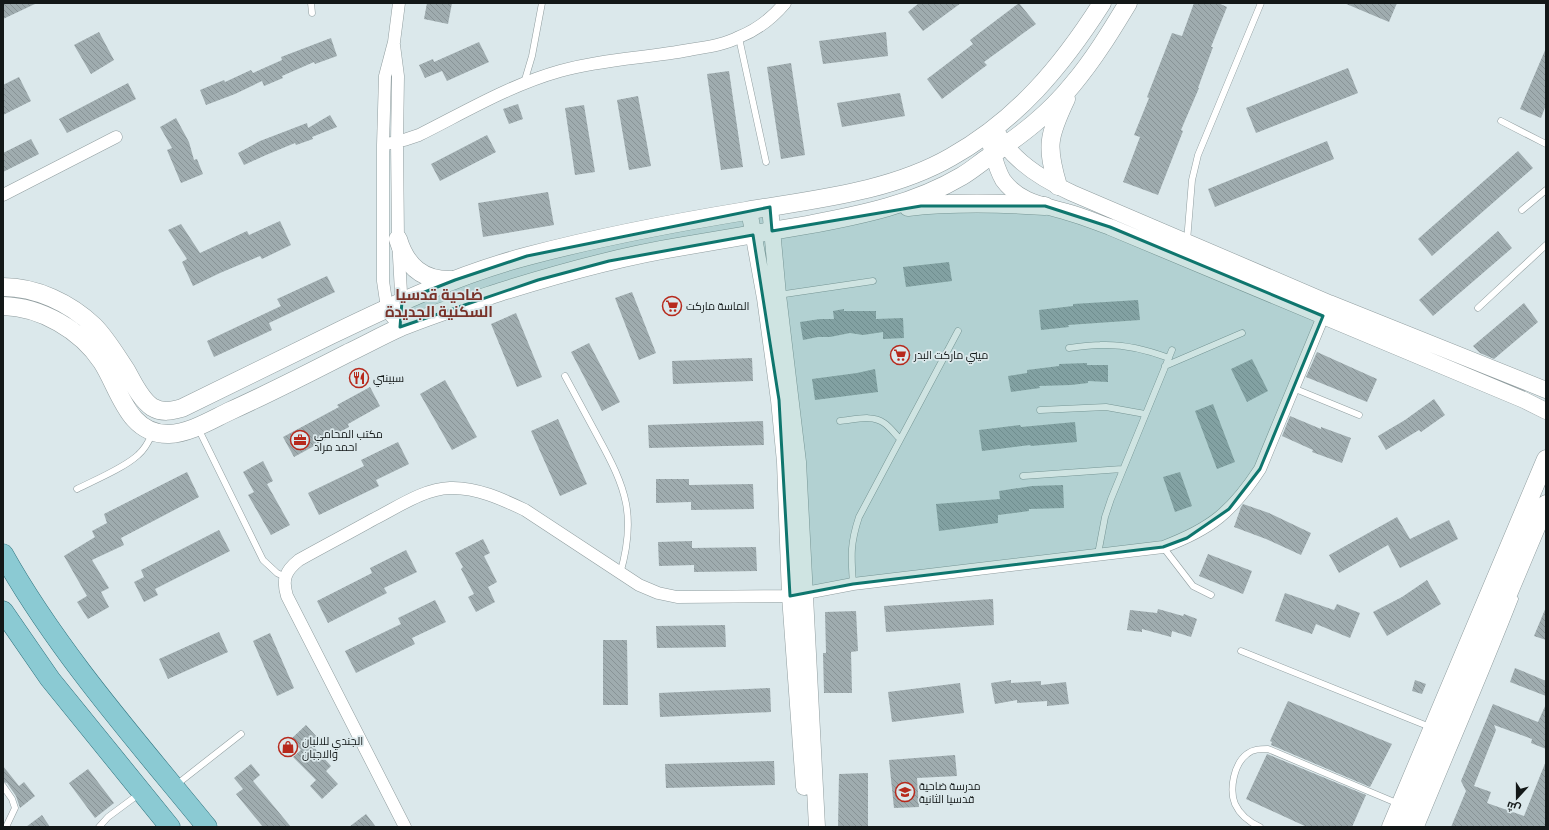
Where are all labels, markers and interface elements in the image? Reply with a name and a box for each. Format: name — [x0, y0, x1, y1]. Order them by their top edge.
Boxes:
district label: ضاحية قدسيا السكنية الجديدة — [385, 285, 493, 321]
supermarket icon: الماسة ماركت — [661, 295, 683, 317]
place label: الماسة ماركت — [686, 299, 750, 313]
supermarket icon: ميني ماركت البدر — [889, 344, 911, 366]
place label: ميني ماركت البدر — [913, 348, 988, 364]
restaurant icon: سبينتي — [348, 367, 370, 389]
place label: سبينتي — [373, 371, 404, 387]
place label: مكتب المحامي احمد مراد — [314, 427, 383, 454]
office icon: مكتب المحامي احمد مراد — [289, 429, 311, 451]
place label: الجندي للالبان والاجبان — [302, 734, 363, 761]
shop icon: الجندي للالبان والاجبان — [277, 736, 299, 758]
north arrow — [1497, 778, 1537, 818]
place label: مدرسة ضاحية قدسيا الثانية — [919, 779, 981, 806]
school or university icon: مدرسة ضاحية قدسيا الثانية — [894, 781, 916, 803]
text: ش — [1504, 798, 1523, 816]

